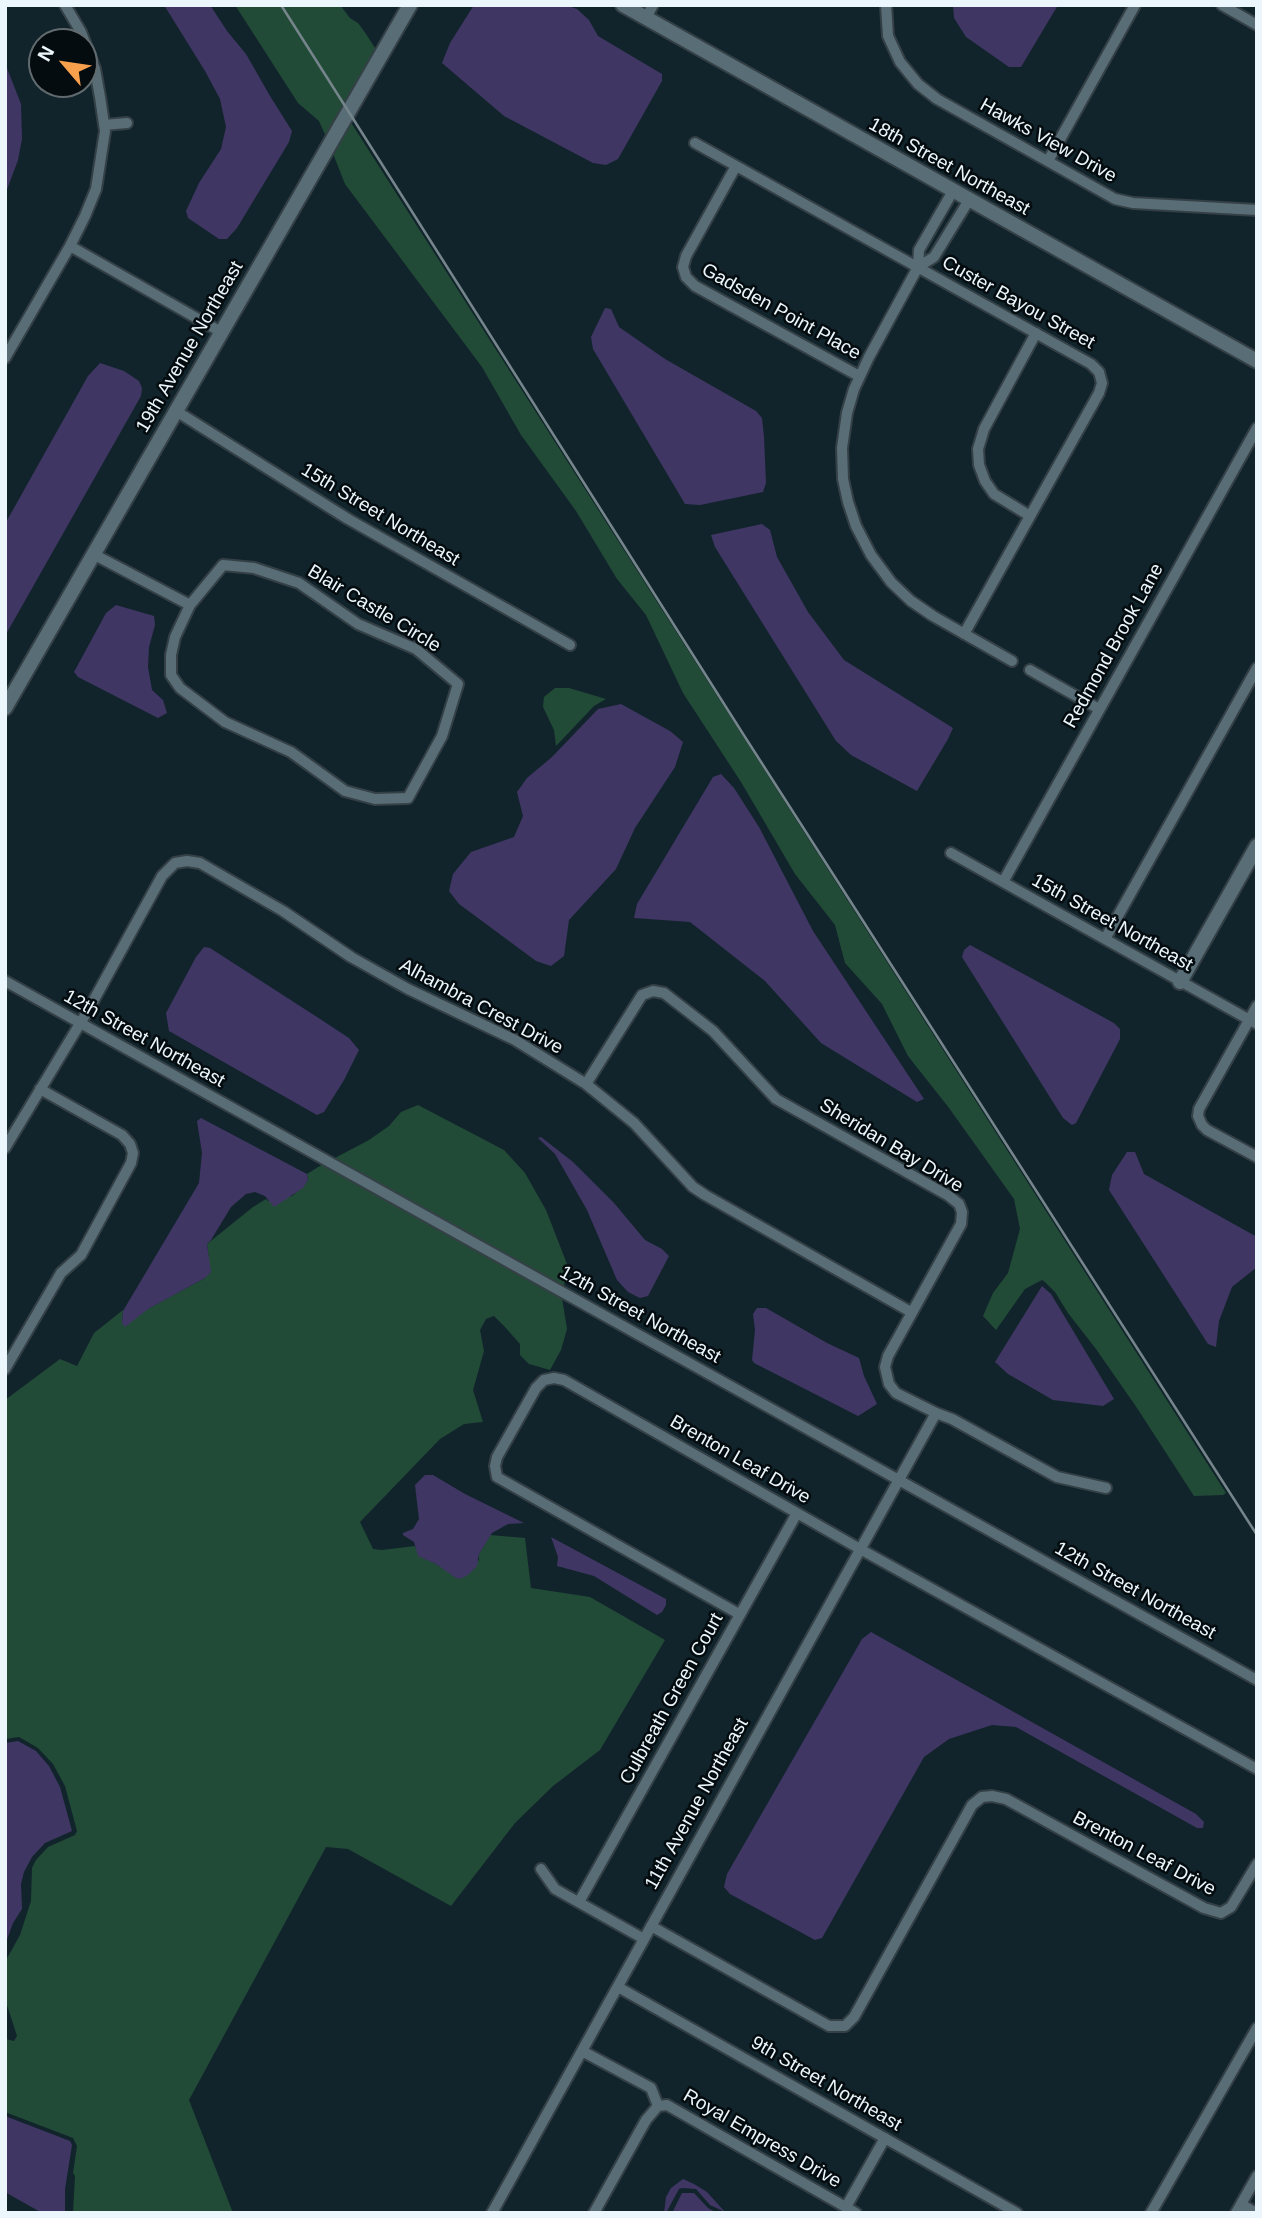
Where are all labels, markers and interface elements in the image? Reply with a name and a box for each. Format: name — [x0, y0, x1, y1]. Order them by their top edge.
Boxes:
north arrow — [28, 28, 98, 98]
text: N — [33, 42, 58, 65]
street label: Hawks View Drive — [976, 94, 1120, 188]
street label: 18th Street Northeast — [864, 113, 1034, 221]
street label: Custer Bayou Street — [938, 252, 1098, 354]
street label: 19th Avenue Northeast — [132, 257, 248, 437]
street label: Gadsden Point Place — [697, 259, 865, 365]
street label: 15th Street Northeast — [297, 459, 463, 571]
street label: Blair Castle Circle — [303, 560, 445, 658]
street label: Redmond Brook Lane — [1059, 560, 1169, 732]
street label: 15th Street Northeast — [1027, 869, 1197, 977]
street label: Alhambra Crest Drive — [395, 954, 567, 1060]
street label: 12th Street Northeast — [59, 985, 229, 1093]
street label: Sheridan Bay Drive — [815, 1094, 967, 1198]
street label: 12th Street Northeast — [555, 1261, 725, 1369]
street label: Brenton Leaf Drive — [666, 1411, 814, 1509]
street label: 12th Street Northeast — [1050, 1537, 1220, 1645]
street label: Culbreath Green Court — [615, 1609, 729, 1789]
street label: 11th Avenue Northeast — [640, 1714, 754, 1894]
street label: Brenton Leaf Drive — [1069, 1807, 1219, 1901]
street label: 9th Street Northeast — [747, 2032, 905, 2136]
street label: Royal Empress Drive — [679, 2085, 845, 2193]

